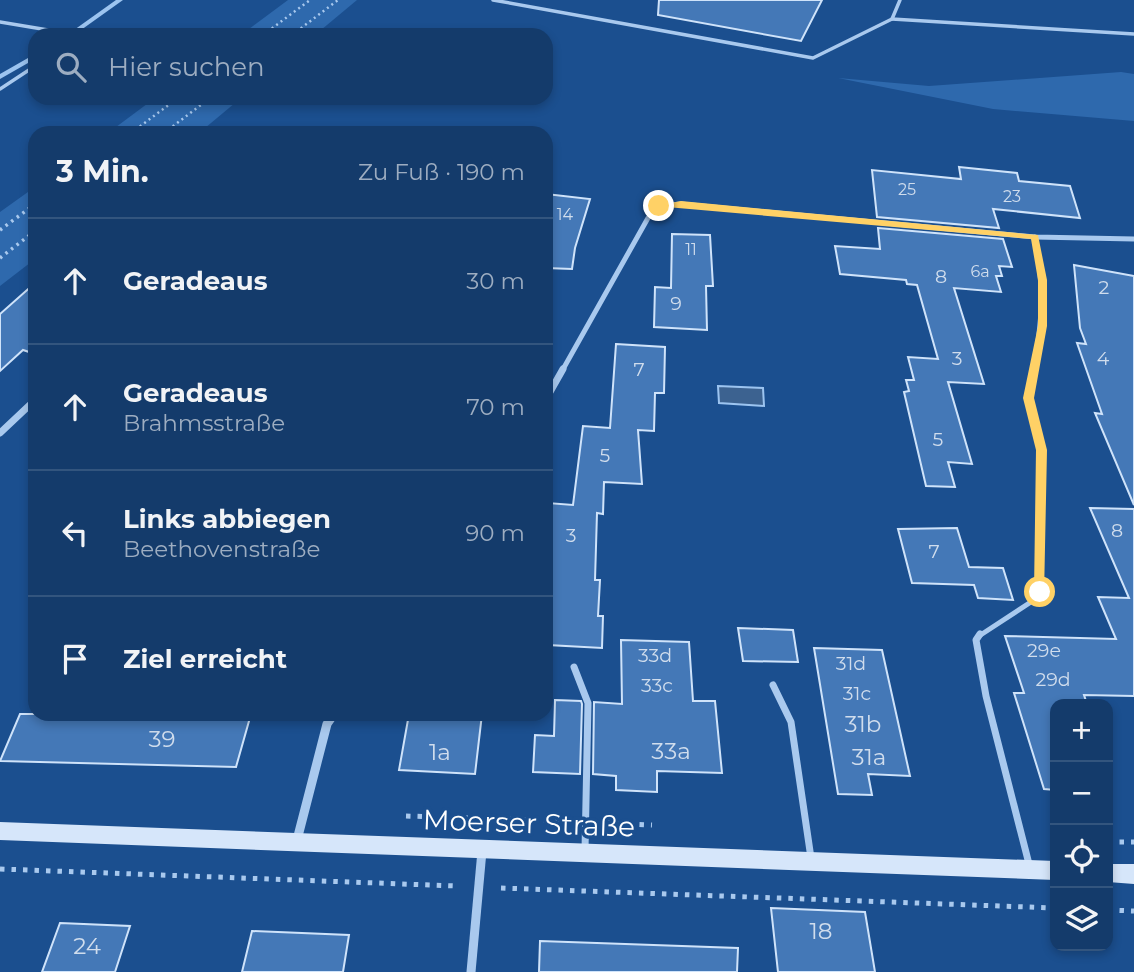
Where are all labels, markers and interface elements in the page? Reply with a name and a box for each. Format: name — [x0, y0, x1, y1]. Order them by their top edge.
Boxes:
search box — [28, 28, 553, 105]
icon: search — [52, 48, 90, 86]
text: Hier suchen — [108, 51, 265, 83]
text: 3 Min. — [56, 153, 149, 190]
text: Zu Fuß · 190 m — [358, 158, 525, 186]
house number: 25 — [898, 180, 916, 199]
house number: 23 — [1003, 187, 1021, 206]
route end — [643, 190, 674, 221]
house number: 14 — [557, 205, 574, 224]
house number: 11 — [685, 240, 697, 259]
icon: ahead — [56, 262, 94, 300]
house number: 6a — [970, 262, 990, 281]
text: Geradeaus — [123, 265, 268, 297]
house number: 8 — [935, 265, 947, 288]
text: 30 m — [466, 267, 525, 295]
house number: 2 — [1099, 276, 1110, 299]
house number: 9 — [670, 292, 682, 315]
house number: 3 — [952, 347, 962, 370]
house number: 4 — [1097, 347, 1110, 370]
house number: 7 — [633, 358, 645, 381]
text: Geradeaus — [123, 377, 268, 409]
icon: ahead — [56, 388, 94, 426]
text: 70 m — [466, 393, 525, 421]
text: Brahmsstraße — [123, 409, 285, 437]
house number: 5 — [933, 428, 944, 451]
house number: 5 — [600, 444, 611, 467]
text: Links abbiegen — [123, 503, 331, 535]
icon: left — [56, 514, 94, 552]
text: 90 m — [465, 519, 525, 547]
house number: 8 — [1111, 519, 1123, 542]
house number: 3 — [566, 524, 576, 547]
text: Beethovenstraße — [123, 535, 320, 563]
house number: 7 — [928, 540, 940, 563]
route start — [1024, 576, 1055, 607]
house number: 29e — [1027, 639, 1061, 662]
icon: arrive — [56, 640, 94, 678]
text: Ziel erreicht — [123, 643, 287, 675]
house number: 33d — [638, 644, 672, 667]
house number: 31d — [836, 652, 866, 675]
house number: 29d — [1035, 668, 1071, 691]
house number: 33c — [641, 674, 673, 697]
house number: 31c — [843, 682, 871, 705]
map controls — [1050, 699, 1113, 951]
button: + — [1050, 699, 1113, 762]
house number: 31b — [845, 710, 881, 738]
house number: 39 — [149, 725, 175, 753]
house number: 33a — [651, 737, 691, 765]
house number: 1a — [429, 738, 451, 766]
house number: 31a — [852, 743, 886, 771]
button: − — [1050, 762, 1113, 825]
street label: Moerser Straße — [422, 802, 636, 844]
button: locate — [1050, 825, 1113, 888]
button: layers — [1050, 888, 1113, 951]
house number: 18 — [810, 917, 832, 945]
house number: 24 — [73, 932, 101, 960]

